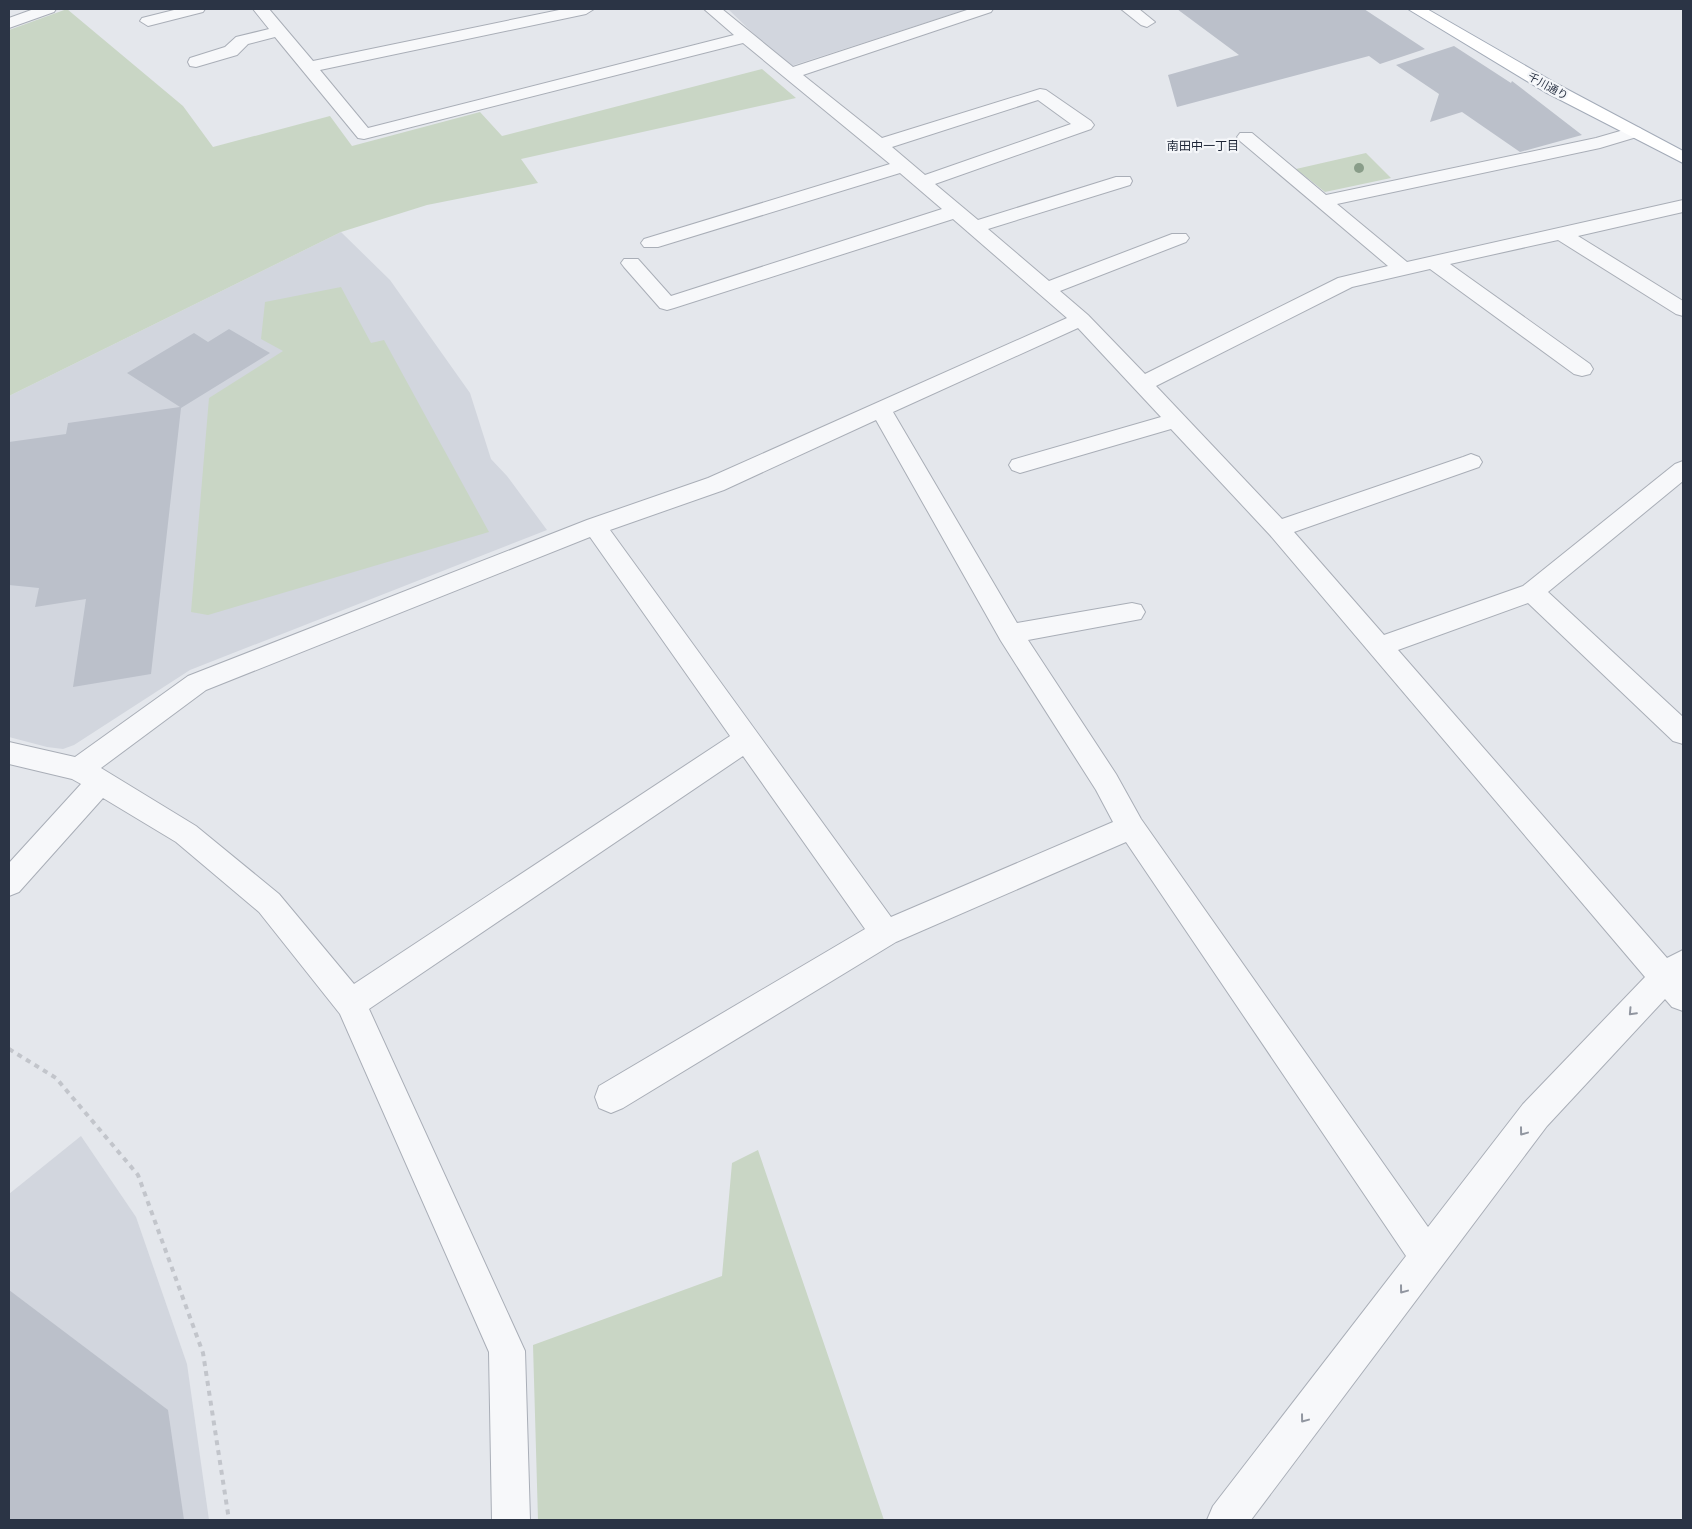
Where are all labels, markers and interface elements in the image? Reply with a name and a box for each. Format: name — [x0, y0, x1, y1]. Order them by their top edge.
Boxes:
street label: 千川通り — [1525, 70, 1570, 103]
district label: 南田中一丁目 — [1167, 139, 1239, 154]
one-way arrow — [1629, 1007, 1638, 1016]
one-way arrow — [1520, 1126, 1528, 1135]
one-way arrow — [1400, 1284, 1409, 1294]
one-way arrow — [1302, 1413, 1310, 1422]

